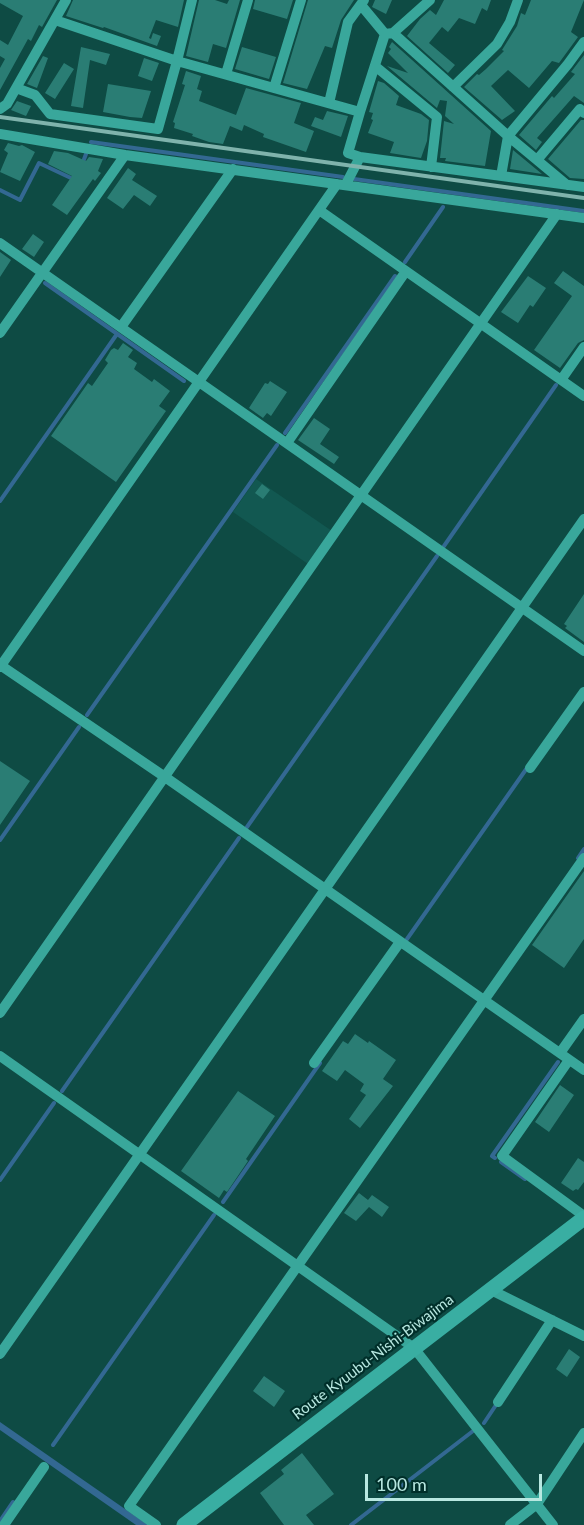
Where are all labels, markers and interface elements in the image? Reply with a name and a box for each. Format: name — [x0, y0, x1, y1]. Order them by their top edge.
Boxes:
street label: Route Kyuubu-Nishi-Biwajima — [289, 1291, 457, 1423]
scale bar — [368, 1462, 545, 1500]
text: 100 m — [376, 1473, 427, 1495]

